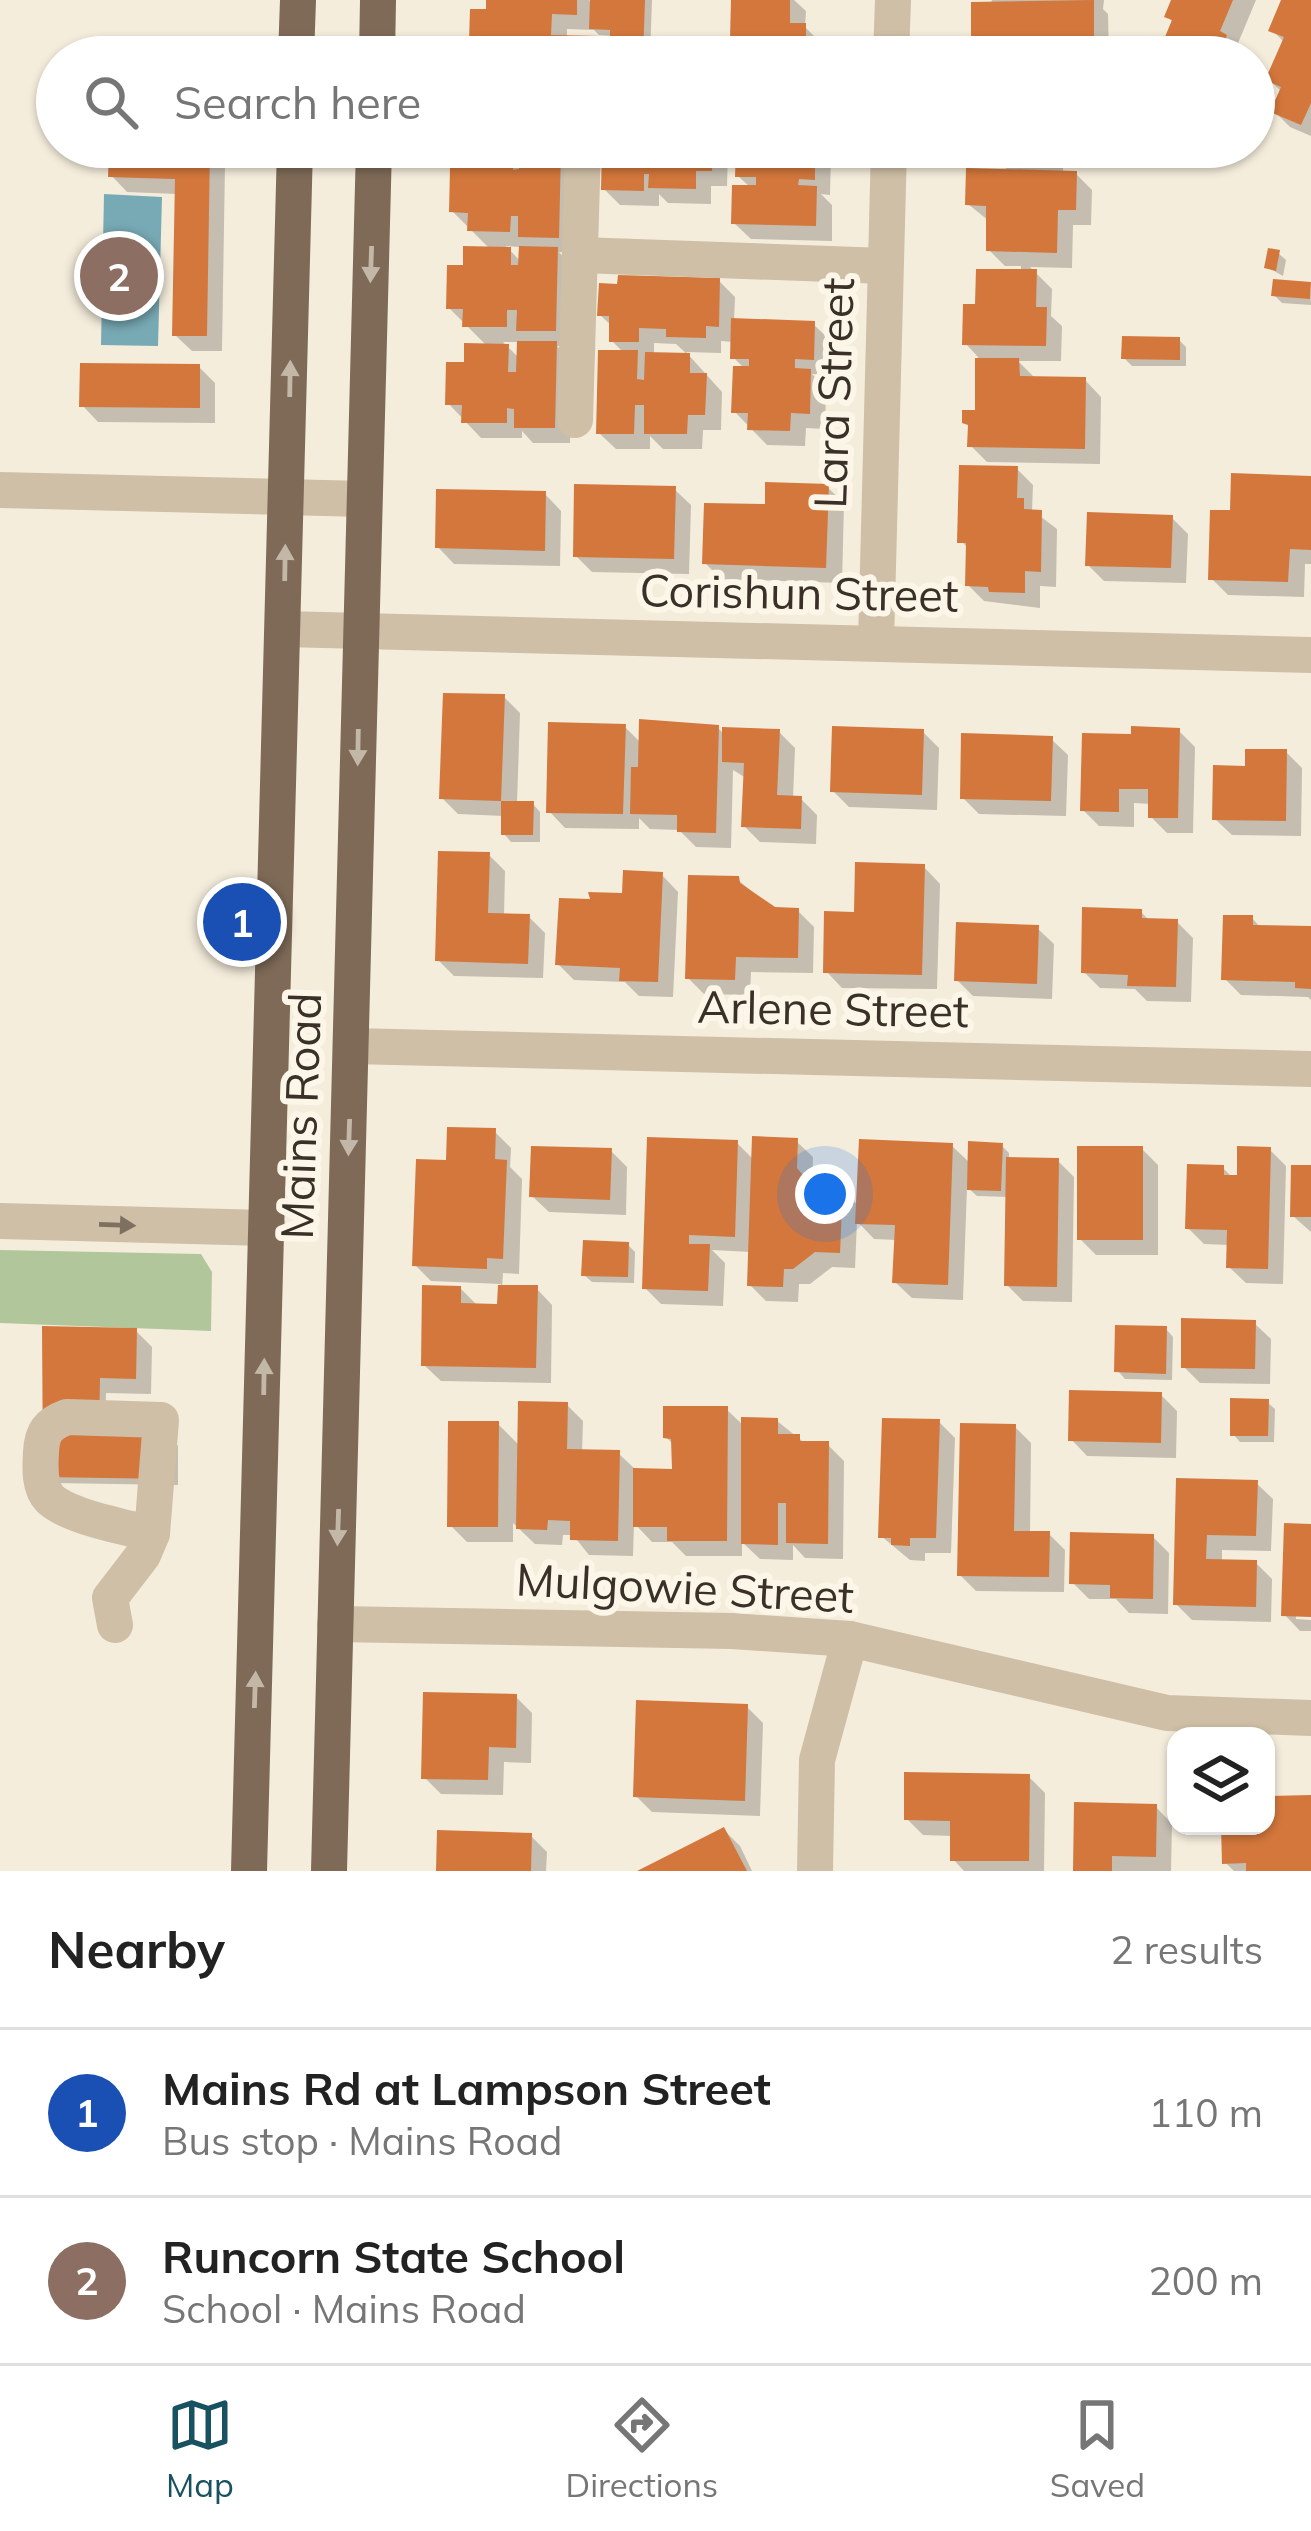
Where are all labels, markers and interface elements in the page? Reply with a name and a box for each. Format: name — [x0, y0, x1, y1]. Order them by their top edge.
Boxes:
search box — [36, 36, 1275, 168]
icon: search — [78, 69, 144, 135]
text: Search here — [174, 74, 421, 130]
pin: 2 — [80, 231, 158, 321]
one-way arrow — [361, 246, 380, 284]
street label: Lara Street — [801, 277, 865, 509]
one-way arrow — [280, 359, 299, 397]
one-way arrow — [276, 543, 295, 581]
street label: Corishun Street — [639, 561, 959, 623]
one-way arrow — [348, 729, 368, 767]
pin: 1 — [203, 877, 281, 967]
street label: Arlene Street — [697, 978, 969, 1038]
street label: Mains Road — [268, 992, 332, 1240]
one-way arrow — [339, 1119, 358, 1157]
your location — [795, 1164, 855, 1224]
one-way arrow — [99, 1215, 137, 1234]
one-way arrow — [255, 1357, 274, 1395]
one-way arrow — [328, 1509, 347, 1547]
street label: Mulgowie Street — [515, 1550, 855, 1624]
one-way arrow — [246, 1670, 265, 1708]
map controls — [1167, 1727, 1275, 1835]
button: layers — [1167, 1727, 1275, 1835]
text: Nearby — [48, 1917, 225, 1981]
text: 2 results — [1110, 1925, 1263, 1974]
text: Mains Rd at Lampson Street — [162, 2060, 771, 2116]
text: 1 — [75, 2088, 99, 2137]
text: 110 m — [1148, 2088, 1263, 2137]
text: Bus stop · Mains Road — [162, 2116, 562, 2165]
text: Runcorn State School — [162, 2228, 625, 2284]
text: 2 — [75, 2256, 99, 2305]
text: 200 m — [1148, 2256, 1263, 2305]
text: School · Mains Road — [162, 2284, 526, 2333]
tab: Map — [166, 2392, 234, 2505]
tab: Directions — [566, 2392, 718, 2505]
tab: Saved — [1050, 2392, 1145, 2505]

